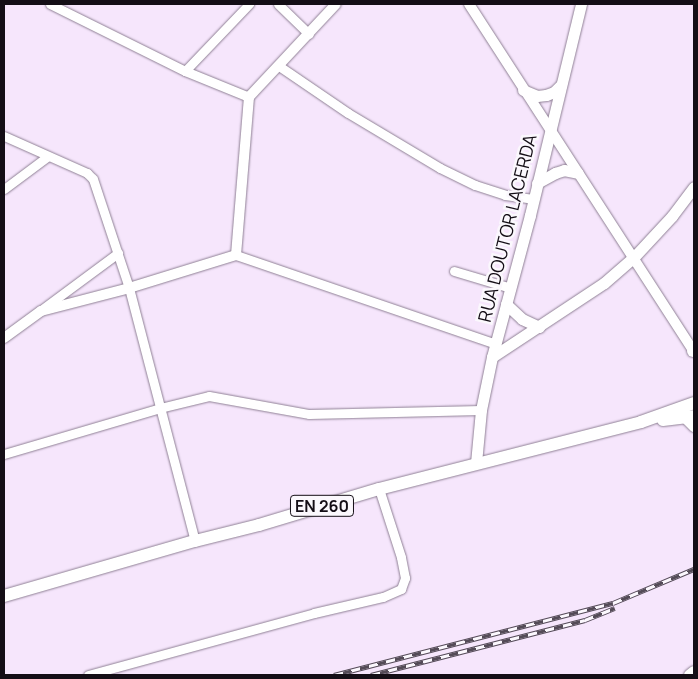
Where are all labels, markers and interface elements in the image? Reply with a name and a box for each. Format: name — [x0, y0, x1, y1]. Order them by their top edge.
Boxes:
street label: RUA DOUTOR LACERDA — [473, 132, 541, 324]
road number: EN 260 — [290, 492, 354, 520]

